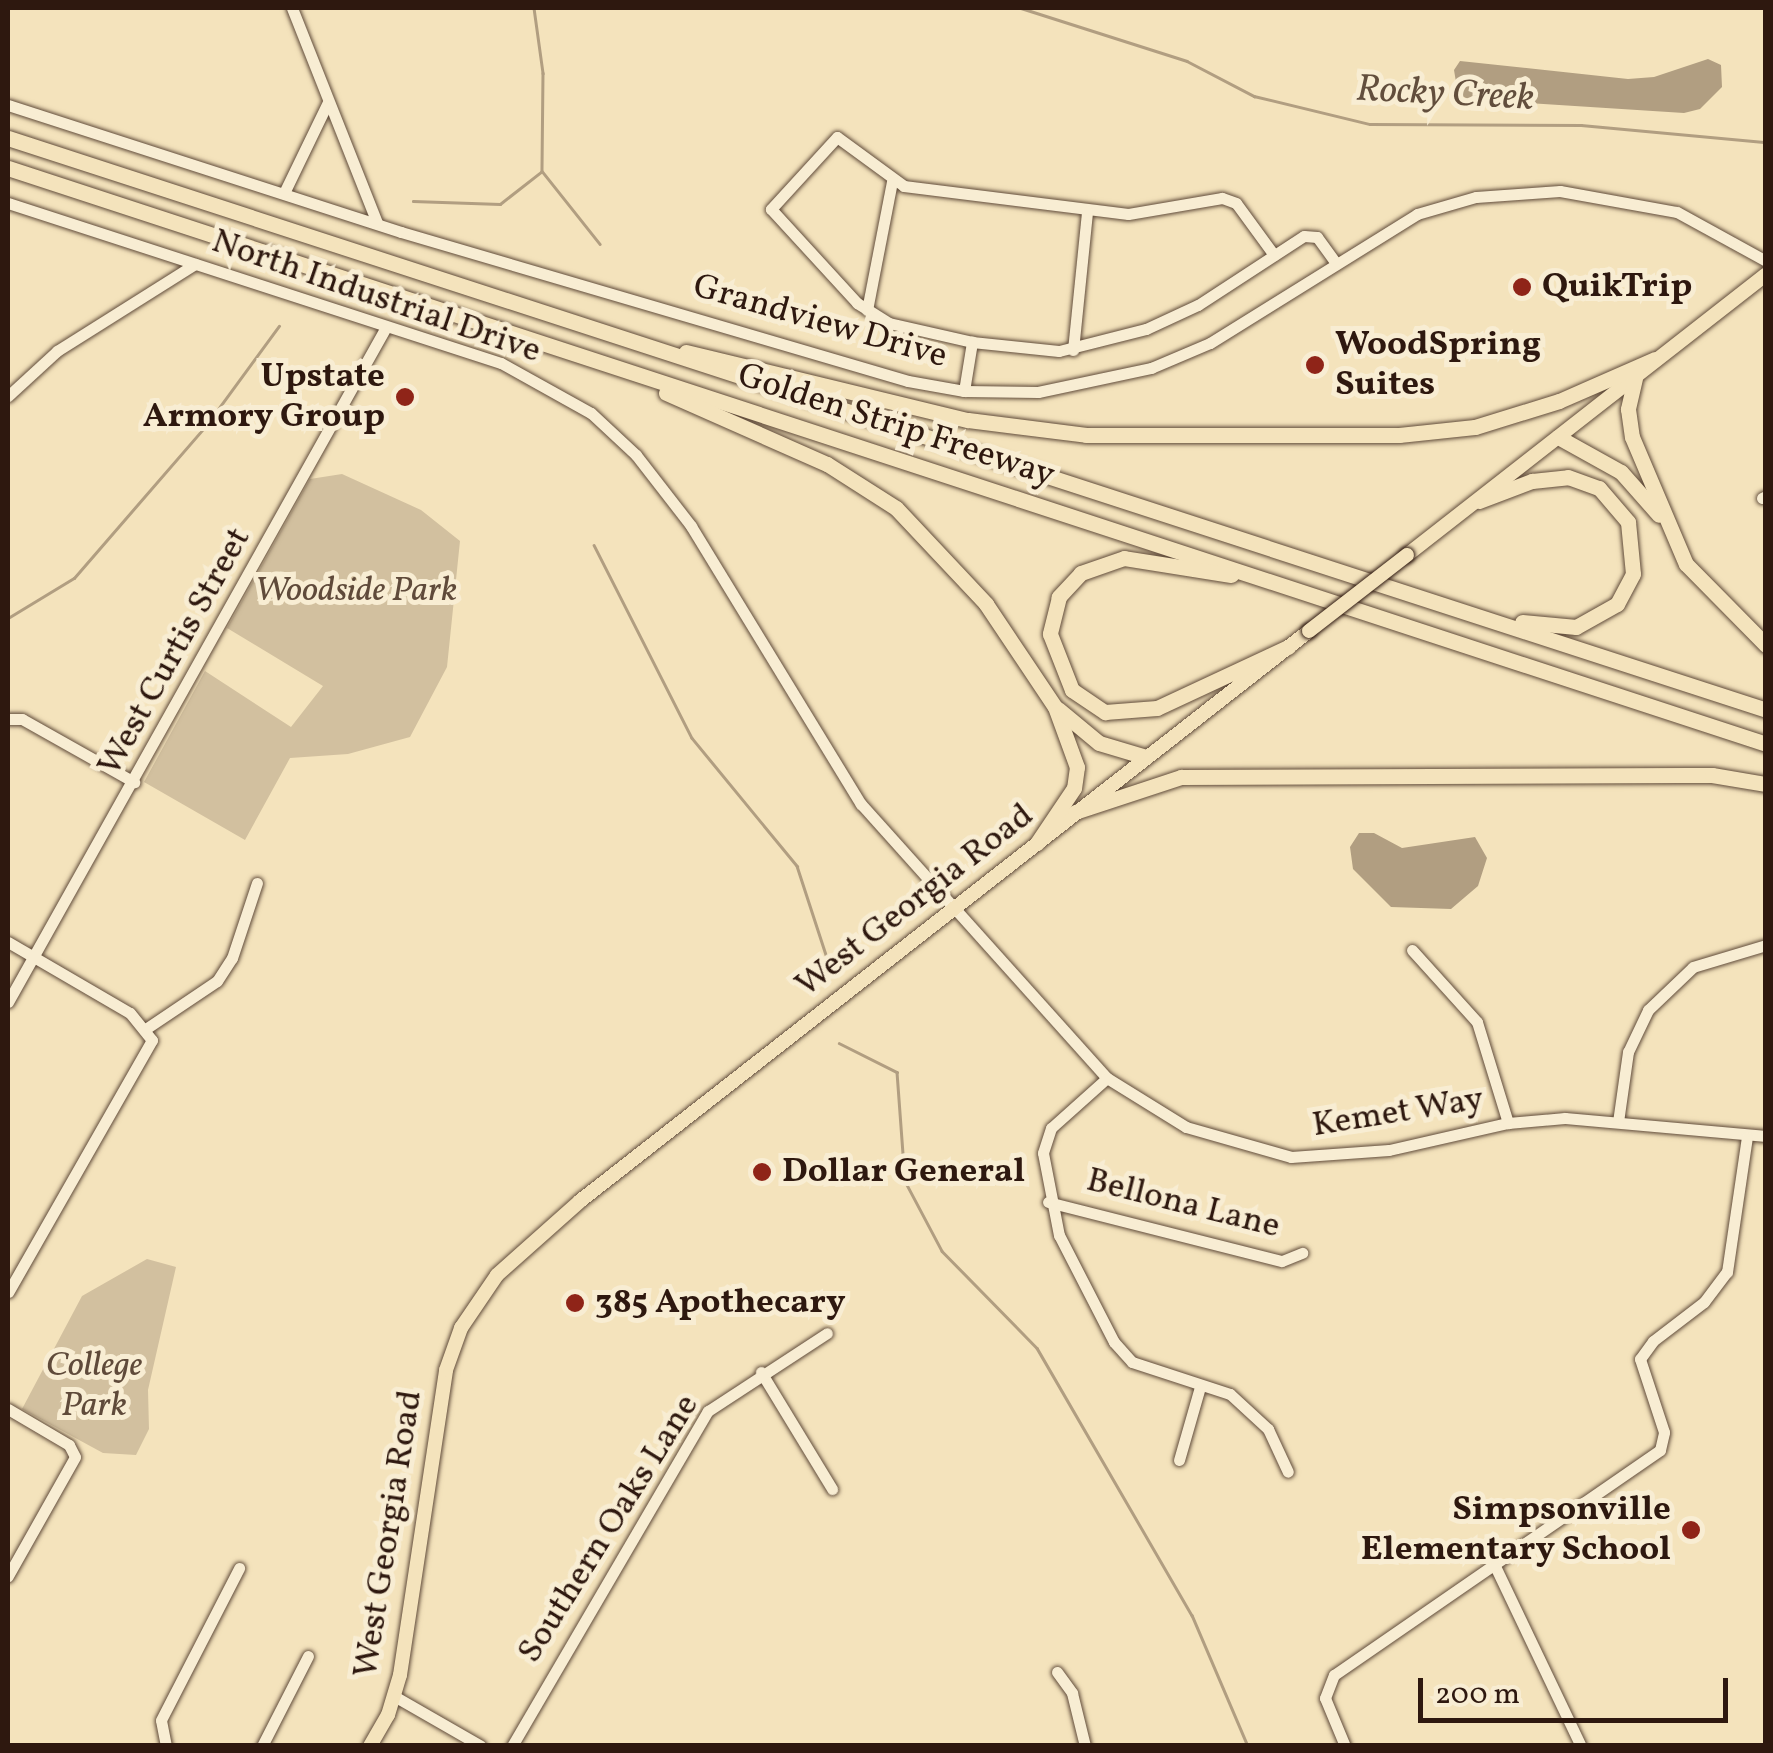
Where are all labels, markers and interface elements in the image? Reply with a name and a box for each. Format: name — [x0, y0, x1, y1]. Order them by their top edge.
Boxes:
water label: Rocky Creek — [1355, 68, 1535, 122]
street label: North Industrial Drive — [206, 221, 546, 373]
street label: Grandview Drive — [688, 266, 952, 378]
place label: QuikTrip — [1542, 266, 1692, 308]
marker: QuikTrip — [1511, 276, 1533, 298]
place label: WoodSpring Suites — [1335, 324, 1541, 406]
marker: WoodSpring Suites — [1304, 354, 1326, 376]
street label: Golden Strip Freeway — [732, 355, 1060, 497]
place label: Upstate Armory Group — [142, 356, 385, 438]
marker: Upstate Armory Group — [394, 386, 416, 408]
street label: West Curtis Street — [89, 521, 261, 783]
park label: Woodside Park — [255, 570, 457, 612]
street label: West Georgia Road — [788, 795, 1042, 1007]
street label: Kemet Way — [1309, 1079, 1487, 1147]
place label: Dollar General — [782, 1151, 1025, 1193]
street label: Bellona Lane — [1082, 1160, 1284, 1248]
marker: Dollar General — [751, 1161, 773, 1183]
place label: 385 Apothecary — [595, 1282, 846, 1324]
marker: 385 Apothecary — [564, 1292, 586, 1314]
park label: College Park — [46, 1345, 142, 1427]
street label: West Georgia Road — [346, 1387, 432, 1681]
street label: Southern Oaks Lane — [509, 1387, 709, 1671]
place label: Simpsonville Elementary School — [1360, 1489, 1671, 1571]
marker: Simpsonville Elementary School — [1680, 1519, 1702, 1541]
scale bar — [1423, 1658, 1733, 1720]
text: 200 m — [1435, 1674, 1520, 1716]

